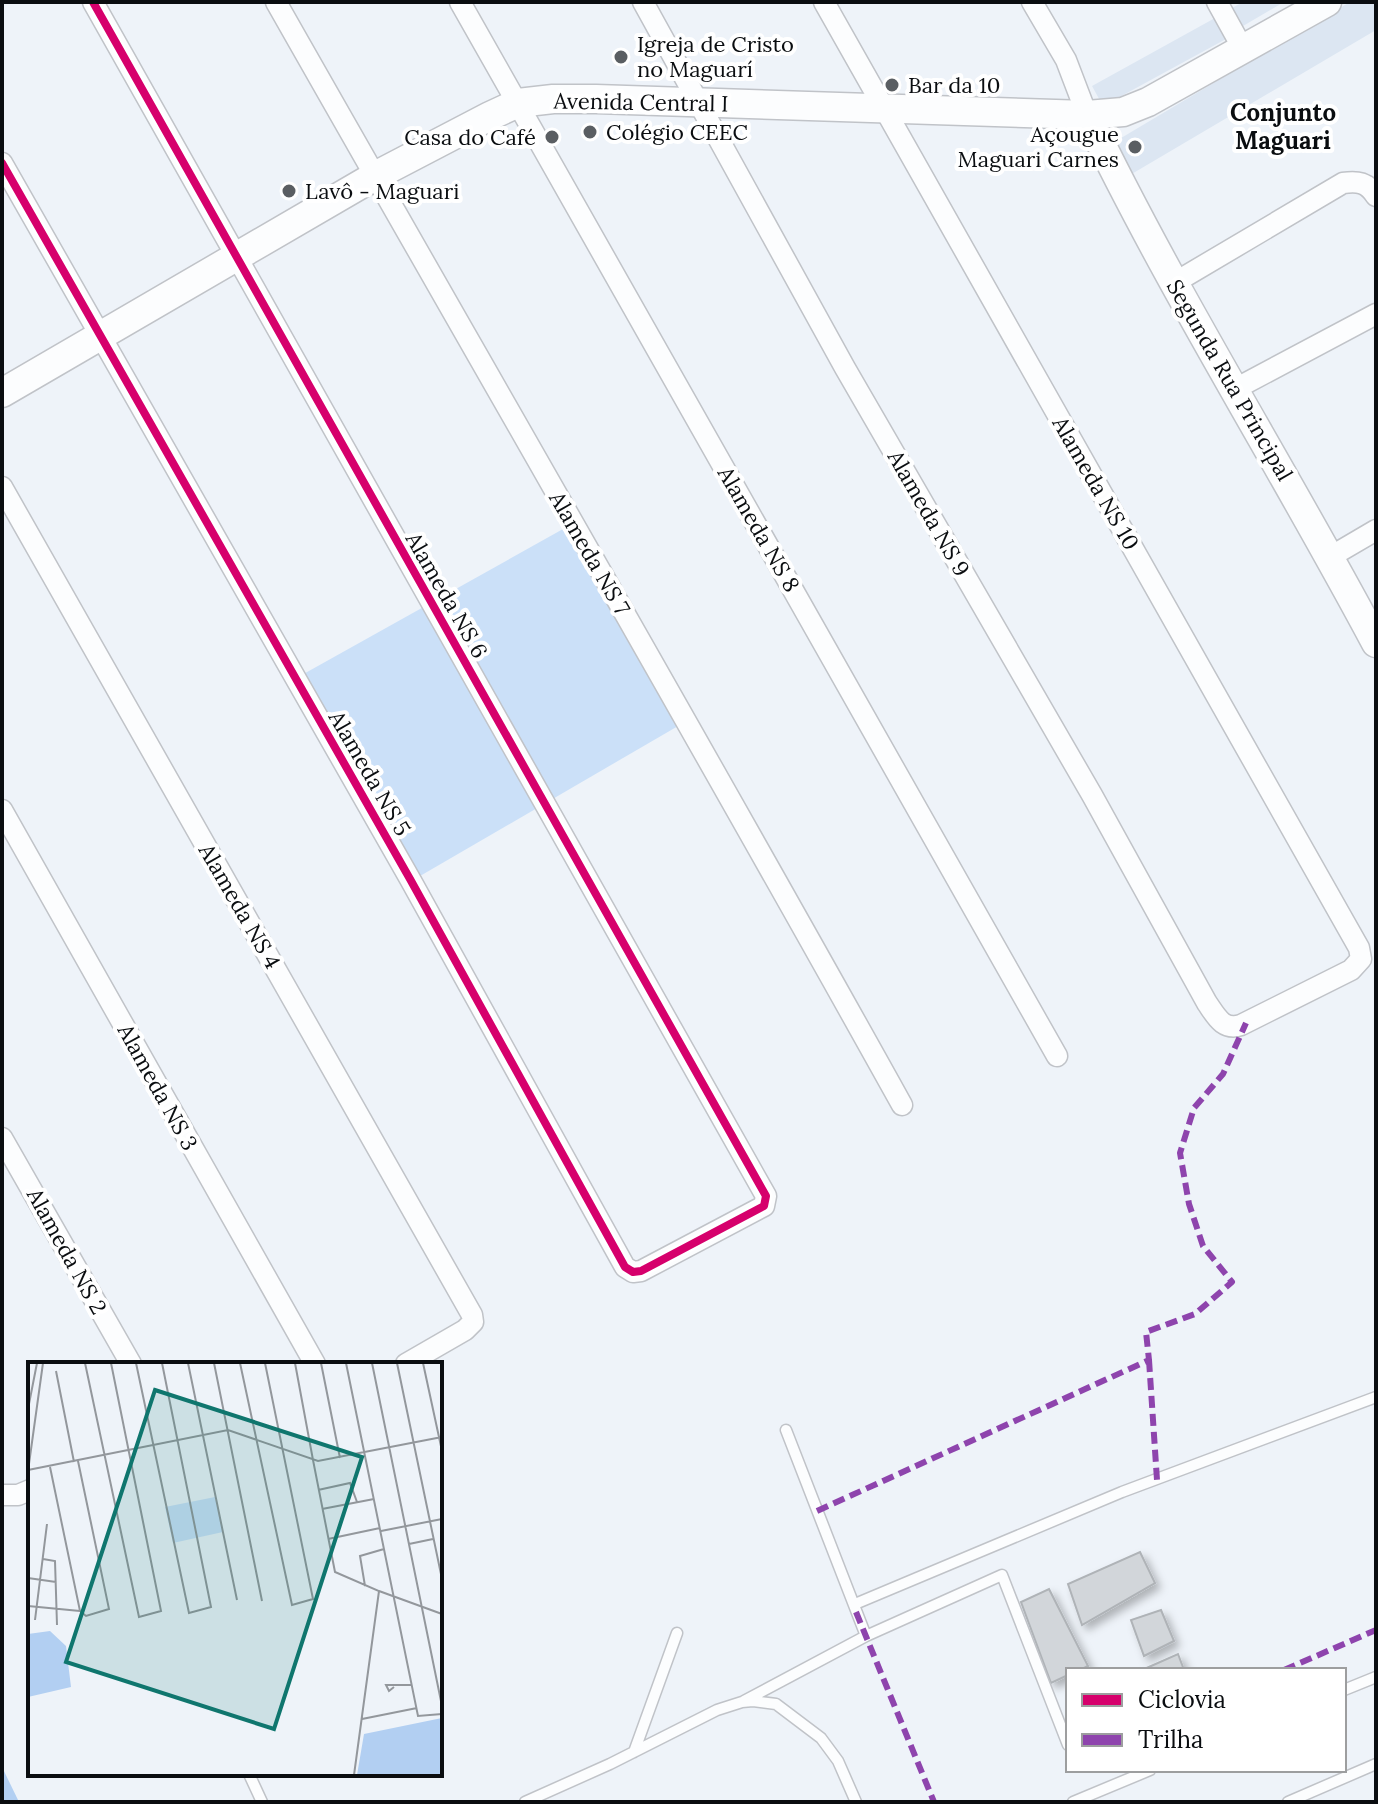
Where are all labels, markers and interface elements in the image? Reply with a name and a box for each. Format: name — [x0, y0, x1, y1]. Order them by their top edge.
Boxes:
place label: Igreja de Cristo no Maguarí — [637, 30, 794, 83]
marker: Igreja de Cristo no Maguarí — [612, 48, 630, 66]
place label: Bar da 10 — [908, 71, 1000, 99]
marker: Bar da 10 — [883, 76, 901, 94]
street label: Avenida Central I — [552, 86, 729, 118]
district label: Conjunto Maguari — [1230, 97, 1336, 156]
place label: Colégio CEEC — [606, 118, 748, 146]
place label: Açougue Maguari Carnes — [958, 120, 1119, 173]
place label: Casa do Café — [404, 123, 536, 151]
marker: Colégio CEEC — [581, 123, 599, 141]
marker: Casa do Café — [543, 128, 561, 146]
marker: Açougue Maguari Carnes — [1126, 138, 1144, 156]
place label: Lavô - Maguari — [305, 177, 459, 205]
marker: Lavô - Maguari — [280, 182, 298, 200]
street label: Segunda Rua Principal — [1161, 274, 1299, 486]
street label: Alameda NS 10 — [1046, 410, 1146, 555]
street label: Alameda NS 9 — [881, 444, 976, 581]
street label: Alameda NS 8 — [711, 460, 806, 597]
street label: Alameda NS 7 — [543, 485, 637, 620]
street label: Alameda NS 6 — [399, 526, 494, 663]
street label: Alameda NS 5 — [322, 705, 417, 841]
street label: Alameda NS 4 — [192, 838, 287, 974]
street label: Alameda NS 3 — [111, 1018, 204, 1155]
street label: Alameda NS 2 — [20, 1182, 113, 1319]
inset map — [28, 1362, 442, 1776]
legend — [1066, 1668, 1346, 1772]
text: Ciclovia — [1138, 1684, 1226, 1715]
text: Trilha — [1138, 1724, 1203, 1755]

